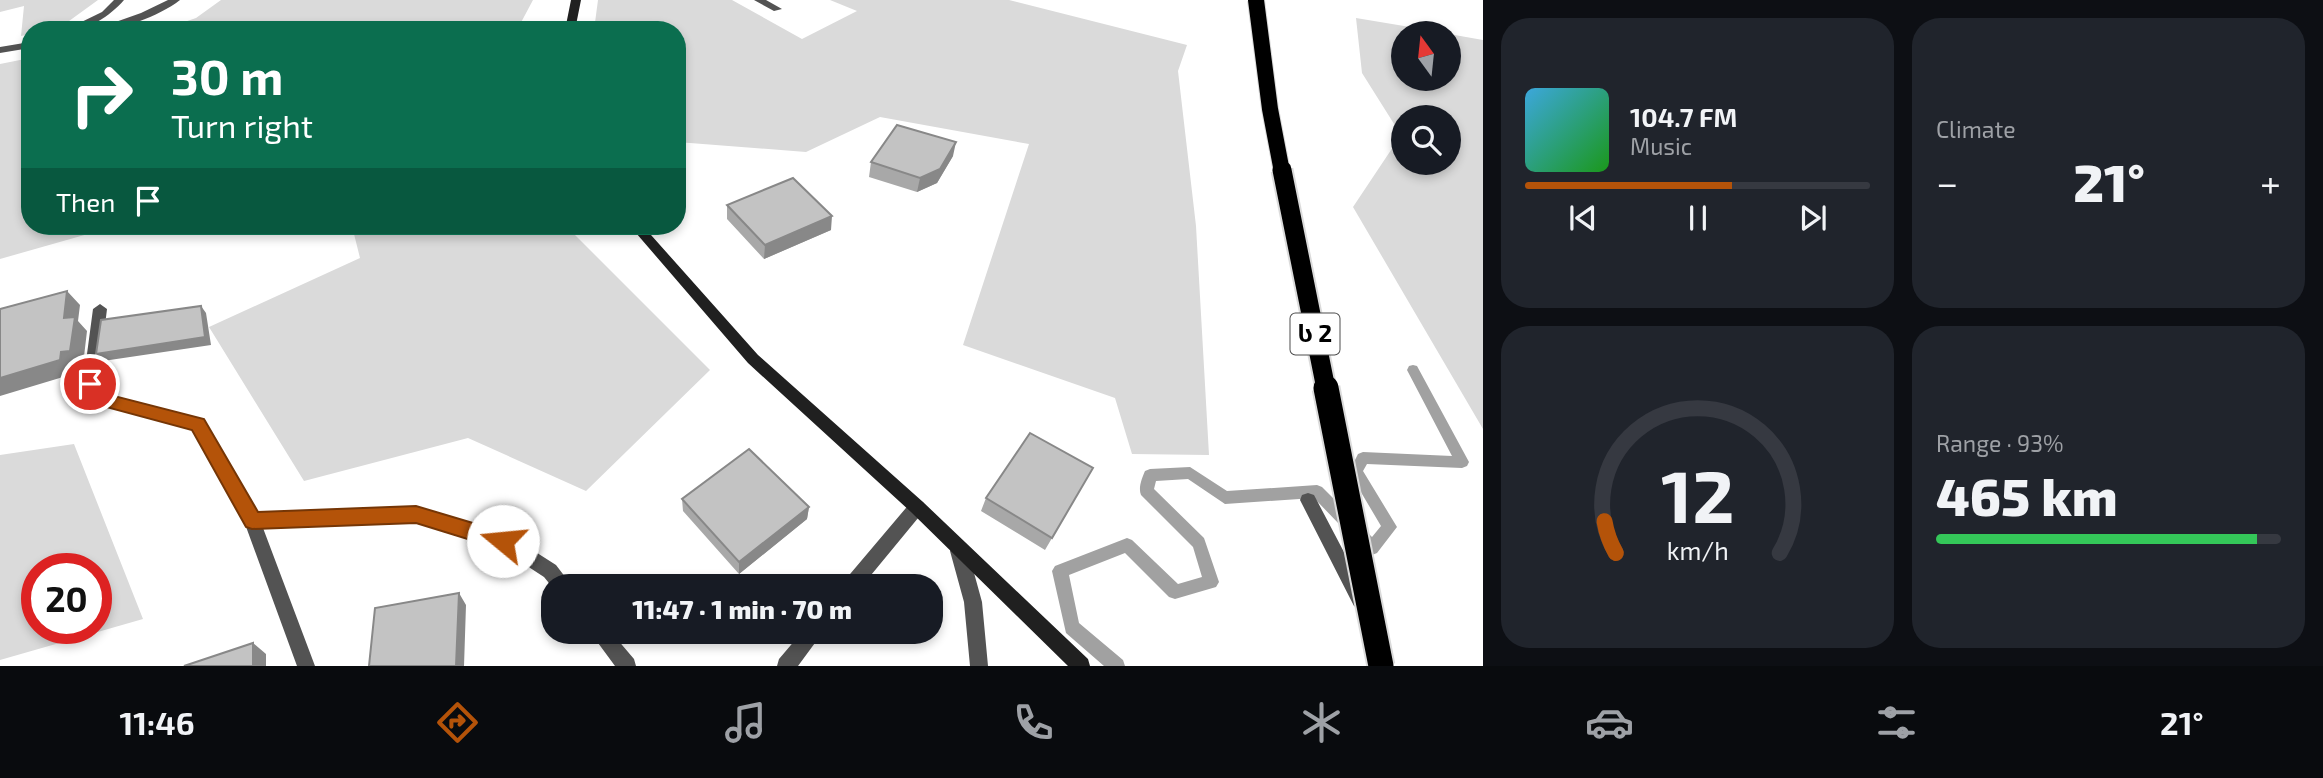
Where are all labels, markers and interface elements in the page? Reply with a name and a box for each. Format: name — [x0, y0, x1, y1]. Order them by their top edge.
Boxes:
north arrow — [1391, 21, 1461, 91]
map controls — [1391, 21, 1461, 175]
text: 30 m — [171, 46, 283, 105]
icon: right — [56, 49, 147, 140]
text: 104.7 FM — [1630, 101, 1737, 132]
button: search — [1391, 105, 1461, 175]
text: Turn right — [171, 106, 313, 144]
text: Climate — [1936, 115, 2016, 143]
text: Music — [1630, 132, 1692, 160]
text: 21° — [2073, 150, 2145, 212]
text: − — [1936, 159, 1958, 205]
text: + — [2260, 159, 2281, 205]
icon: arrive — [129, 182, 167, 220]
text: Then — [56, 186, 115, 217]
icon: previous — [1564, 199, 1602, 237]
icon: pause — [1679, 199, 1717, 237]
icon: next — [1794, 199, 1832, 237]
road number: ს 2 — [1290, 314, 1340, 354]
pin — [60, 354, 120, 414]
icon: arrive — [71, 365, 109, 403]
text: Range · 93% — [1936, 429, 2064, 457]
text: 12 — [1661, 450, 1734, 538]
text: 465 km — [1936, 464, 2118, 526]
position arrow — [466, 504, 540, 578]
text: km/h — [1666, 535, 1729, 565]
speed limit sign: 20 — [21, 553, 112, 644]
text: 11:47 · 1 min · 70 m — [632, 593, 852, 624]
icon: directions — [433, 698, 482, 747]
icon: music — [721, 698, 770, 747]
icon: phone — [1009, 698, 1058, 747]
icon: climate — [1297, 698, 1346, 747]
icon: car — [1585, 698, 1634, 747]
icon: filters — [1872, 698, 1921, 747]
text: 11:46 — [119, 703, 195, 741]
text: 21° — [2160, 703, 2204, 741]

